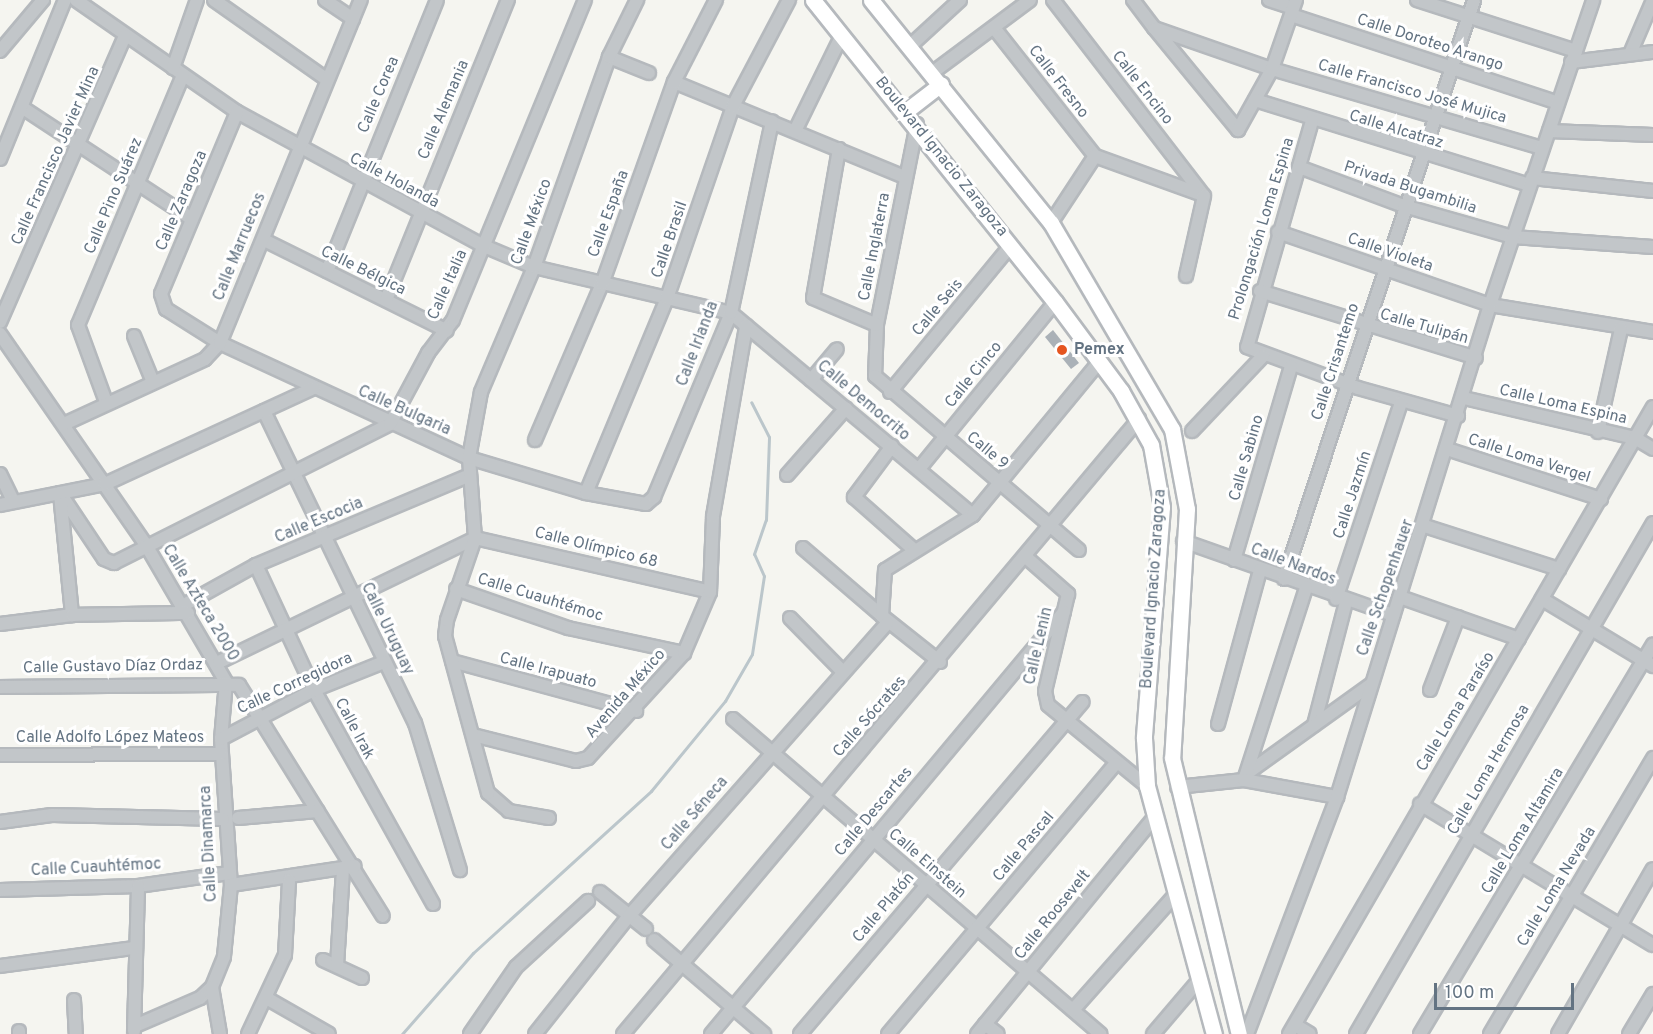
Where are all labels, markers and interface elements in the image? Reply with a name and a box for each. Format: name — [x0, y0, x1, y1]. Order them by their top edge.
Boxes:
street label: Calle Doroteo Arango — [1354, 10, 1506, 76]
street label: Calle Fresno — [1024, 42, 1092, 122]
street label: Calle Encino — [1107, 47, 1177, 129]
street label: Calle Corea — [354, 54, 404, 136]
street label: Calle Francisco José Mujica — [1315, 56, 1509, 128]
street label: Calle Alemania — [414, 57, 474, 163]
street label: Calle Francisco Javier Mina — [8, 64, 104, 248]
street label: Boulevard Ignacio Zaragoza — [871, 73, 1011, 241]
street label: Calle Alcatraz — [1346, 106, 1446, 154]
street label: Calle Pino Suárez — [81, 135, 147, 257]
street label: Prolongación Loma Espina — [1225, 136, 1299, 322]
street label: Calle Zaragoza — [152, 148, 212, 254]
street label: Calle Holanda — [346, 149, 442, 213]
street label: Privada Bugambilia — [1341, 157, 1479, 219]
street label: Calle España — [584, 168, 634, 260]
street label: Calle México — [508, 176, 556, 268]
street label: Calle Marruecos — [210, 190, 270, 304]
street label: Calle Inglaterra — [855, 191, 895, 303]
street label: Calle Brasil — [648, 199, 692, 281]
street label: Calle Violeta — [1344, 229, 1436, 277]
street label: Calle Bélgica — [317, 242, 409, 300]
street label: Calle Italia — [424, 247, 472, 323]
street label: Calle Seis — [908, 275, 968, 341]
street label: Calle Irlanda — [673, 299, 723, 389]
street label: Calle Crisantemo — [1308, 301, 1364, 423]
street label: Calle Tulipán — [1377, 305, 1471, 349]
street label: Calle Cinco — [941, 338, 1007, 412]
place label: Pemex — [1074, 340, 1125, 360]
marker: Pemex — [1055, 343, 1069, 357]
street label: Calle Democrito — [813, 357, 913, 445]
street label: Calle Loma Espina — [1497, 381, 1629, 429]
street label: Calle Bulgaria — [355, 382, 453, 440]
street label: Calle Sabino — [1226, 413, 1268, 503]
street label: Calle 9 — [962, 428, 1012, 474]
street label: Calle Loma Vergel — [1465, 430, 1593, 488]
street label: Calle Jazmín — [1330, 449, 1376, 541]
street label: Boulevard Ignacio Zaragoza — [1137, 489, 1171, 689]
street label: Calle Escocia — [272, 494, 366, 548]
street label: Calle Schopenhauer — [1354, 517, 1418, 659]
street label: Calle Olímpico 68 — [532, 523, 660, 573]
street label: Calle Nardos — [1248, 540, 1338, 590]
street label: Calle Azteca 2000 — [157, 541, 243, 665]
street label: Calle Cuauhtémoc — [475, 570, 605, 626]
street label: Calle Uruguay — [356, 580, 418, 678]
street label: Calle Lenin — [1021, 605, 1057, 687]
street label: Avenida México — [582, 645, 670, 743]
street label: Calle Corregidora — [234, 649, 356, 719]
street label: Calle Irapuato — [497, 649, 599, 693]
street label: Calle Loma Paraíso — [1413, 649, 1499, 775]
street label: Calle Gustavo Díaz Ordaz — [23, 656, 203, 678]
street label: Calle Sócrates — [829, 672, 911, 762]
street label: Calle Irak — [330, 695, 378, 763]
street label: Calle Loma Hermosa — [1444, 701, 1534, 839]
street label: Calle Adolfo López Mateos — [15, 728, 205, 748]
street label: Calle Descartes — [831, 763, 917, 861]
street label: Calle Loma Altamira — [1478, 764, 1568, 898]
street label: Calle Séneca — [658, 773, 732, 855]
street label: Calle Dinamarca — [196, 785, 222, 903]
street label: Calle Pascal — [989, 808, 1059, 886]
street label: Calle Loma Nevada — [1514, 823, 1600, 951]
street label: Calle Einstein — [884, 825, 970, 903]
street label: Calle Cuauhtémoc — [30, 855, 162, 881]
street label: Calle Roosevelt — [1011, 866, 1095, 964]
street label: Calle Platón — [849, 869, 919, 947]
scale bar — [1437, 971, 1576, 1009]
text: 100 m — [1445, 982, 1494, 1005]

